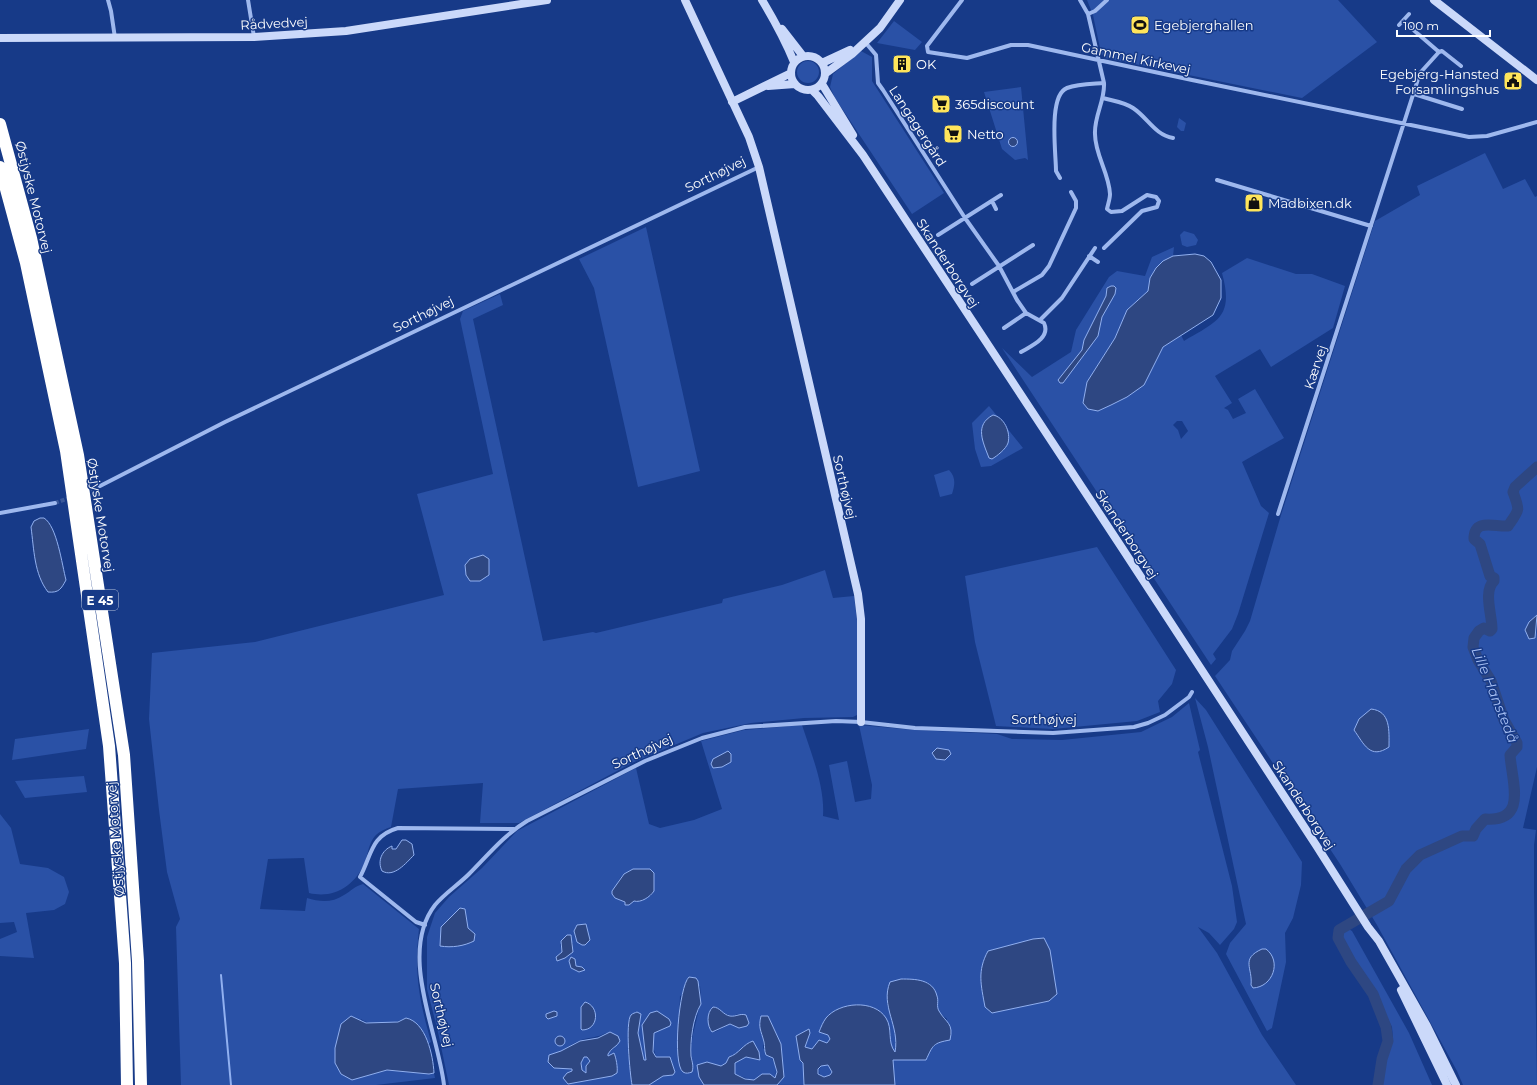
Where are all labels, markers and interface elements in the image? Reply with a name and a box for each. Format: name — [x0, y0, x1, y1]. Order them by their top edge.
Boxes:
scale bar — [1397, 12, 1490, 38]
street label: Rådvedvej — [240, 13, 308, 33]
sports icon: Egebjerghallen — [1129, 14, 1151, 36]
place label: Egebjerghallen — [1154, 17, 1254, 33]
text: 100 m — [1403, 18, 1439, 33]
street label: Gammel Kirkevej — [1080, 39, 1192, 77]
building icon: OK — [891, 53, 913, 75]
place label: OK — [916, 56, 937, 72]
place label: Egebjerg-Hansted Forsamlingshus — [1379, 66, 1499, 97]
public building icon: Egebjerg-Hansted Forsamlingshus — [1502, 70, 1524, 92]
street label: Langagergård — [886, 83, 950, 169]
supermarket icon: 365discount — [930, 93, 952, 115]
place label: 365discount — [955, 96, 1034, 112]
supermarket icon: Netto — [942, 123, 964, 145]
place label: Netto — [967, 126, 1004, 142]
street label: Østjyske Motorvej — [12, 139, 56, 255]
street label: Sorthøjvej — [682, 152, 748, 196]
shop icon: Madbixen.dk — [1243, 192, 1265, 214]
place label: Madbixen.dk — [1268, 195, 1352, 211]
street label: Skanderborgvej — [913, 215, 983, 311]
street label: Sorthøjvej — [390, 292, 456, 336]
street label: Kærvej — [1300, 343, 1330, 391]
street label: Sorthøjvej — [830, 453, 860, 521]
street label: Østjyske Motorvej — [84, 457, 118, 573]
street label: Skanderborgvej — [1092, 486, 1162, 582]
road number: E 45 — [82, 590, 118, 610]
water label: Lille Hanstedå — [1468, 644, 1522, 746]
street label: Sorthøjvej — [1011, 711, 1077, 727]
street label: Sorthøjvej — [609, 730, 675, 772]
street label: Skanderborgvej — [1269, 757, 1339, 853]
street label: Østjyske Motorvej — [103, 781, 127, 897]
street label: Sorthøjvej — [427, 981, 457, 1049]

